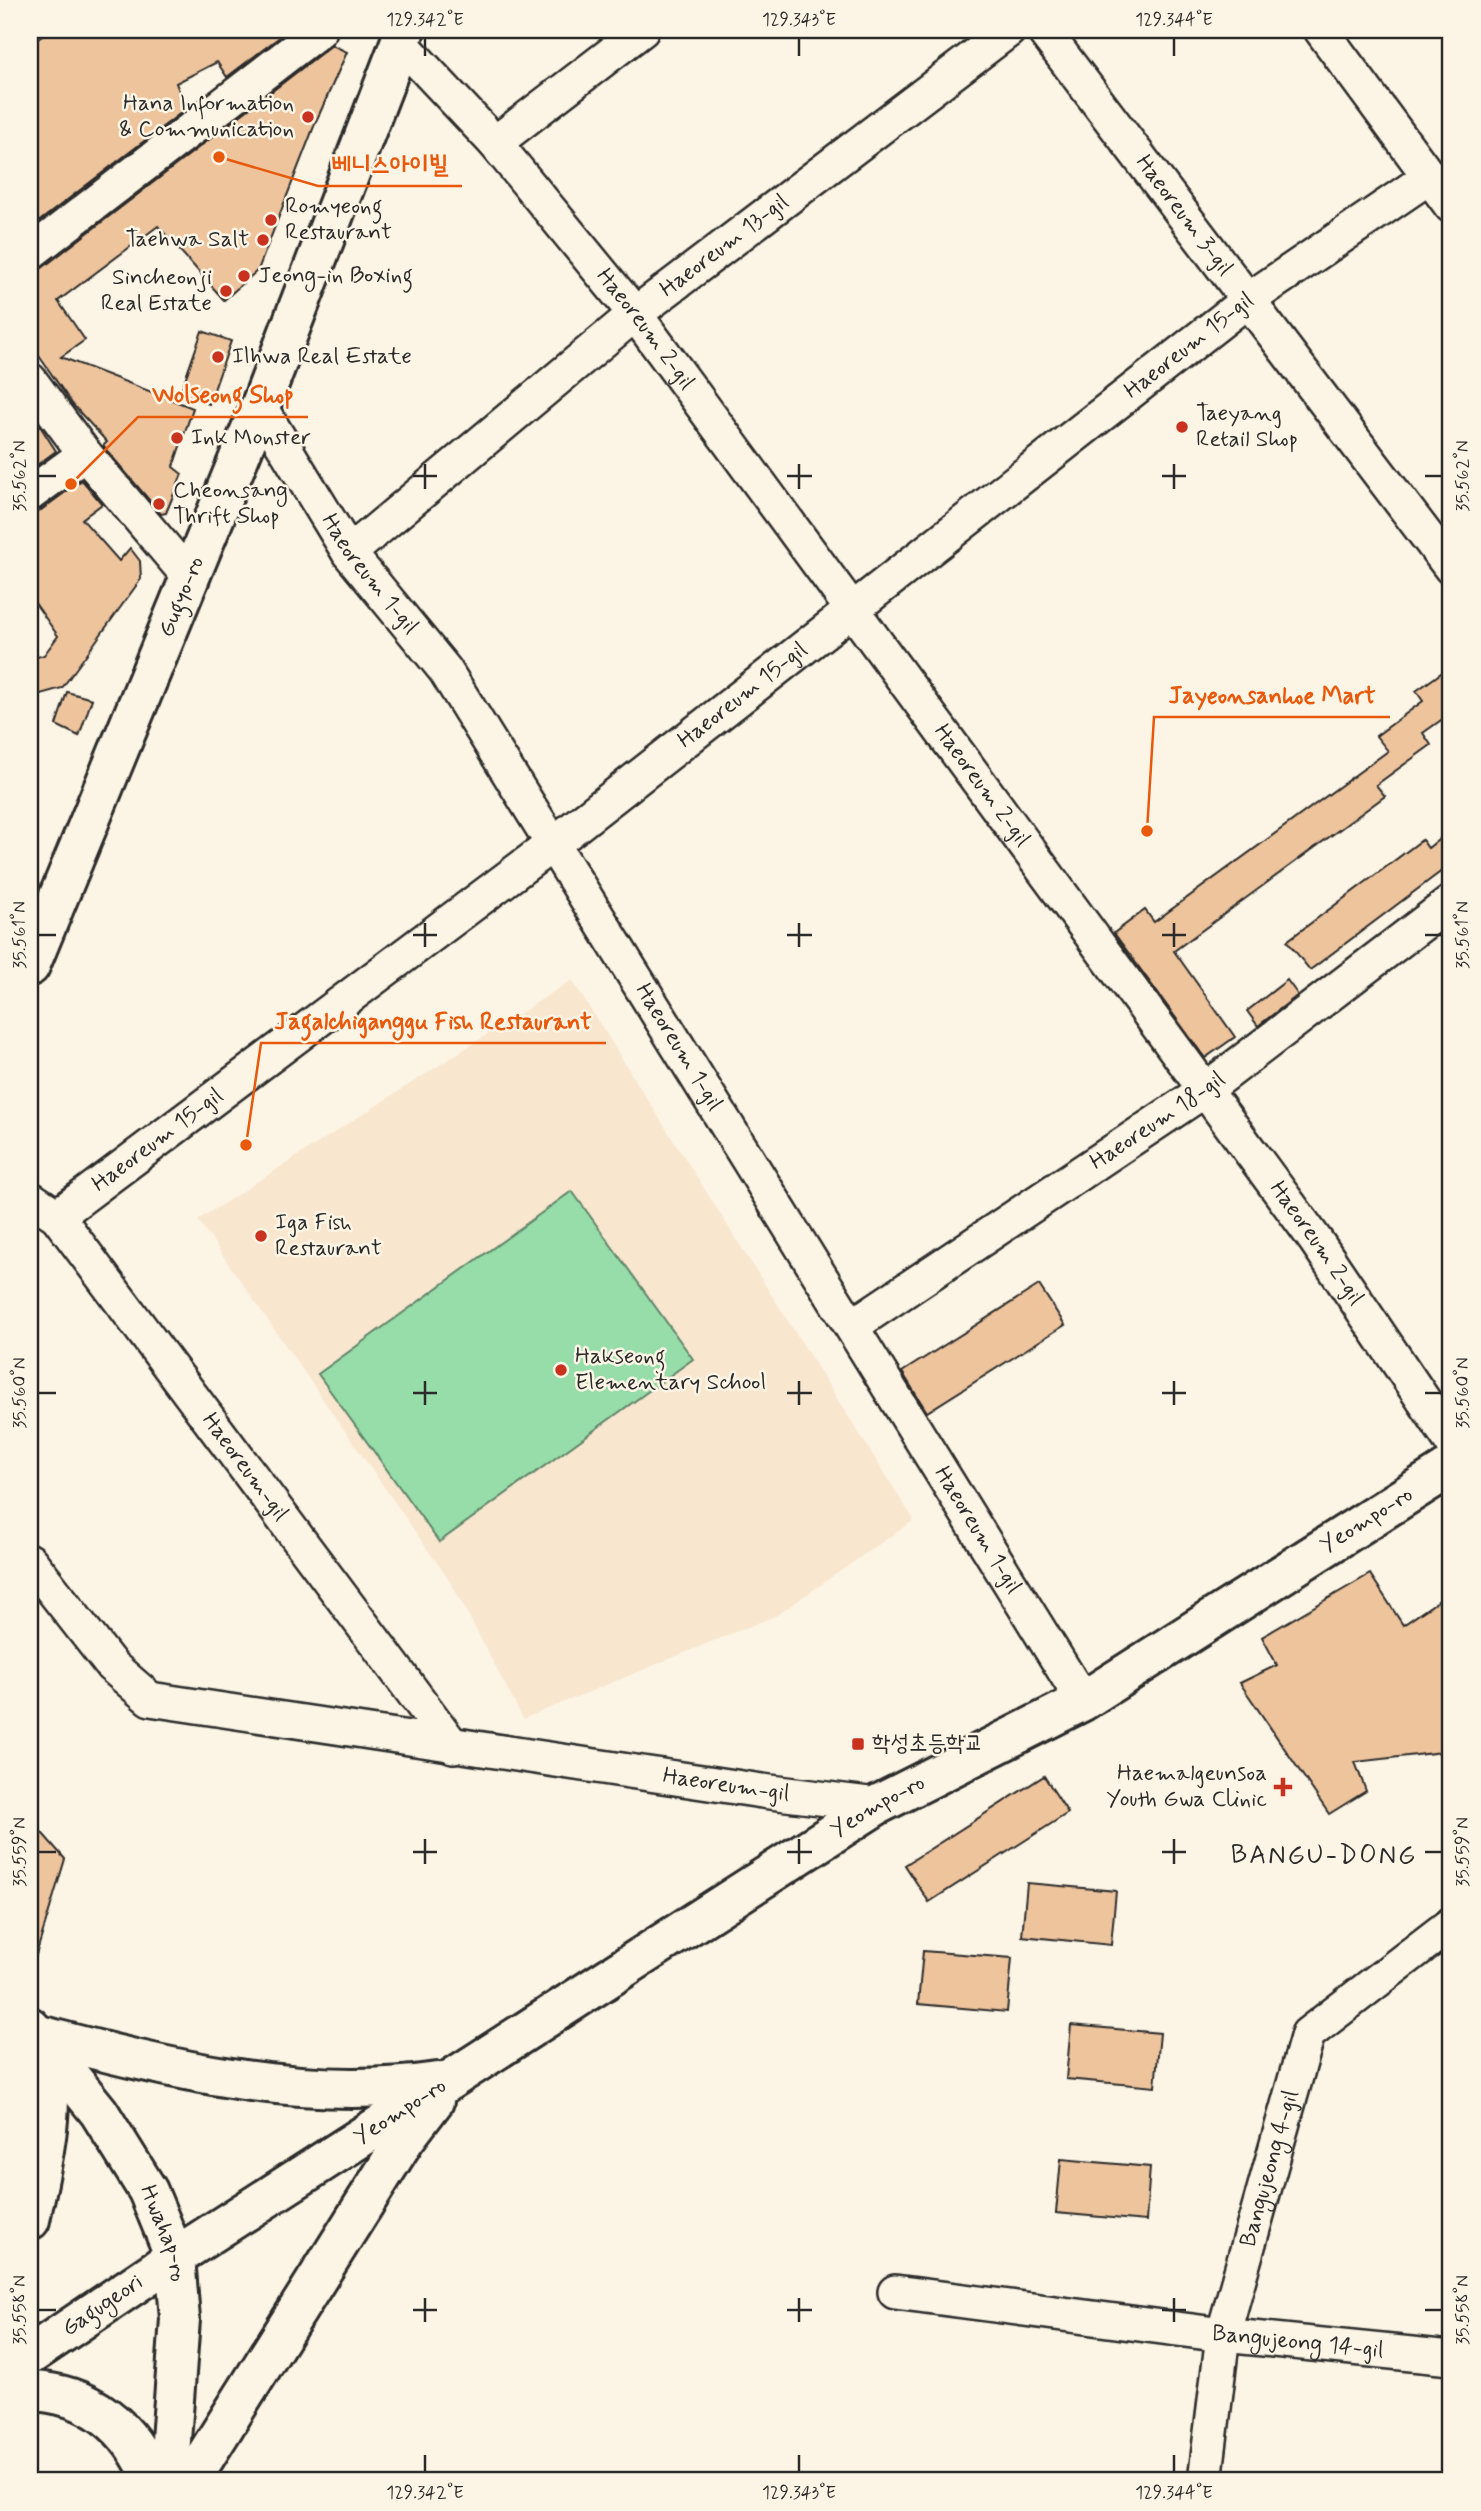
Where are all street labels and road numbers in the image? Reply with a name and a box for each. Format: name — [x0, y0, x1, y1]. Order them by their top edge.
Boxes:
street label: Haeoreum 3-gil — [1128, 149, 1239, 282]
street label: Haeoreum 13-gil — [654, 188, 795, 305]
street label: Haeoreum 2-gil — [589, 262, 701, 396]
street label: Haeoreum 15-gil — [1118, 286, 1259, 406]
street label: Haeoreum 1-gil — [314, 508, 425, 641]
street label: Gugyo-ro — [152, 552, 212, 642]
street label: Haeoreum 15-gil — [672, 635, 814, 756]
street label: Haeoreum 2-gil — [926, 718, 1037, 853]
street label: Haeoreum 1-gil — [628, 978, 729, 1117]
street label: Haeoreum 18-gil — [1084, 1065, 1231, 1178]
street label: Haeoreum 15-gil — [86, 1081, 229, 1199]
street label: Haeoreum 2-gil — [1262, 1175, 1370, 1311]
street label: Haeoreum-gil — [194, 1407, 295, 1527]
street label: Haeoreum 1-gil — [927, 1461, 1028, 1600]
street label: Yeompo-ro — [1315, 1480, 1419, 1561]
street label: Haeoreum-gil — [661, 1761, 791, 1809]
street label: Yeompo-ro — [825, 1768, 930, 1846]
street label: Yeompo-ro — [348, 2071, 452, 2153]
street label: Bangujeong 4-gil — [1234, 2087, 1306, 2250]
street label: Hwahap-ro — [132, 2181, 192, 2283]
street label: Gagugeori — [56, 2268, 149, 2344]
street label: Bangujeong 14-gil — [1210, 2319, 1385, 2366]

